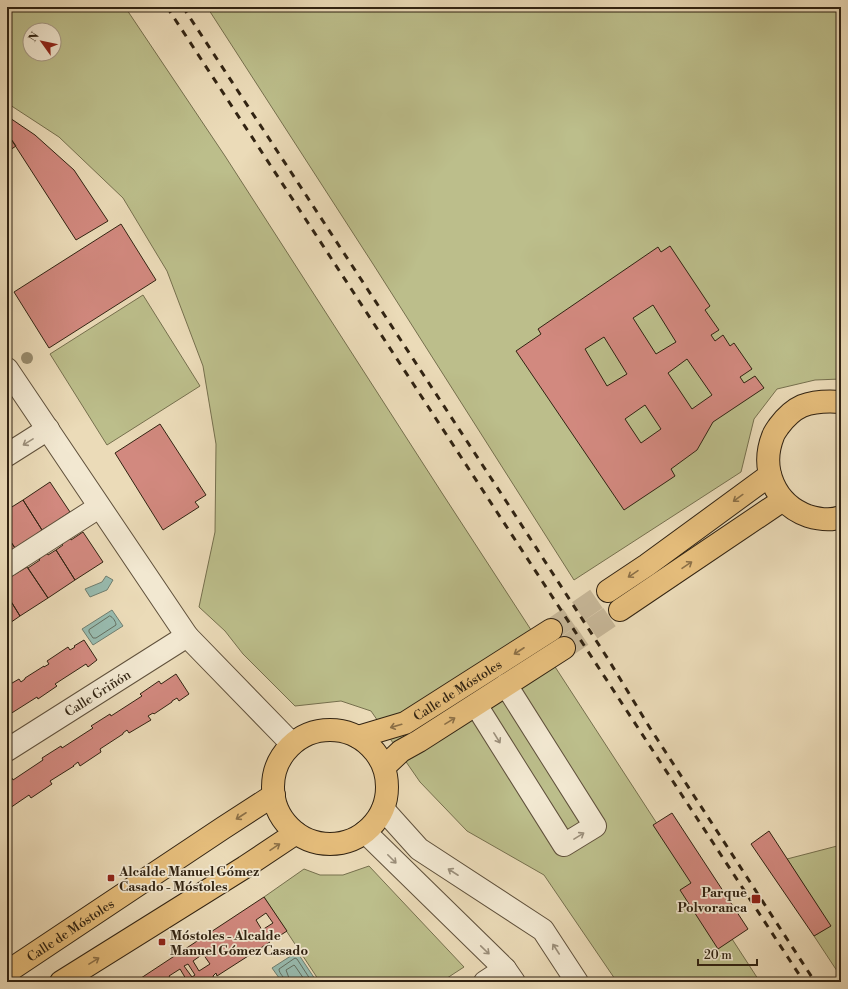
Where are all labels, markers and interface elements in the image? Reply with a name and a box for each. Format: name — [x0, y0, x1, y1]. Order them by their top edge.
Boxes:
north arrow — [22, 22, 62, 62]
text: N — [26, 29, 43, 45]
one-way arrow — [23, 438, 34, 446]
one-way arrow — [733, 494, 744, 502]
one-way arrow — [681, 561, 692, 569]
one-way arrow — [628, 570, 639, 578]
one-way arrow — [514, 647, 525, 655]
street label: Calle de Móstoles — [411, 656, 505, 725]
street label: Calle Griñón — [62, 667, 134, 720]
one-way arrow — [444, 717, 455, 725]
one-way arrow — [390, 723, 403, 730]
one-way arrow — [493, 732, 501, 744]
one-way arrow — [235, 813, 247, 821]
one-way arrow — [573, 832, 584, 840]
one-way arrow — [269, 843, 280, 851]
one-way arrow — [387, 854, 397, 864]
place label: Alcalde Manuel Gómez Casado - Móstoles — [118, 864, 259, 895]
one-way arrow — [448, 868, 459, 876]
marker: Alcalde Manuel Gómez Casado - Móstoles — [106, 873, 116, 883]
place label: Parque Polvoranca — [678, 885, 748, 916]
marker: Parque Polvoranca — [750, 893, 762, 905]
street label: Calle de Móstoles — [24, 896, 118, 966]
place label: Móstoles - Alcalde Manuel Gómez Casado — [170, 928, 308, 959]
marker: Móstoles - Alcalde Manuel Gómez Casado — [157, 937, 167, 947]
scale bar — [698, 941, 757, 967]
one-way arrow — [552, 944, 560, 955]
one-way arrow — [480, 945, 490, 955]
text: 20 m — [704, 948, 732, 963]
one-way arrow — [88, 957, 100, 965]

